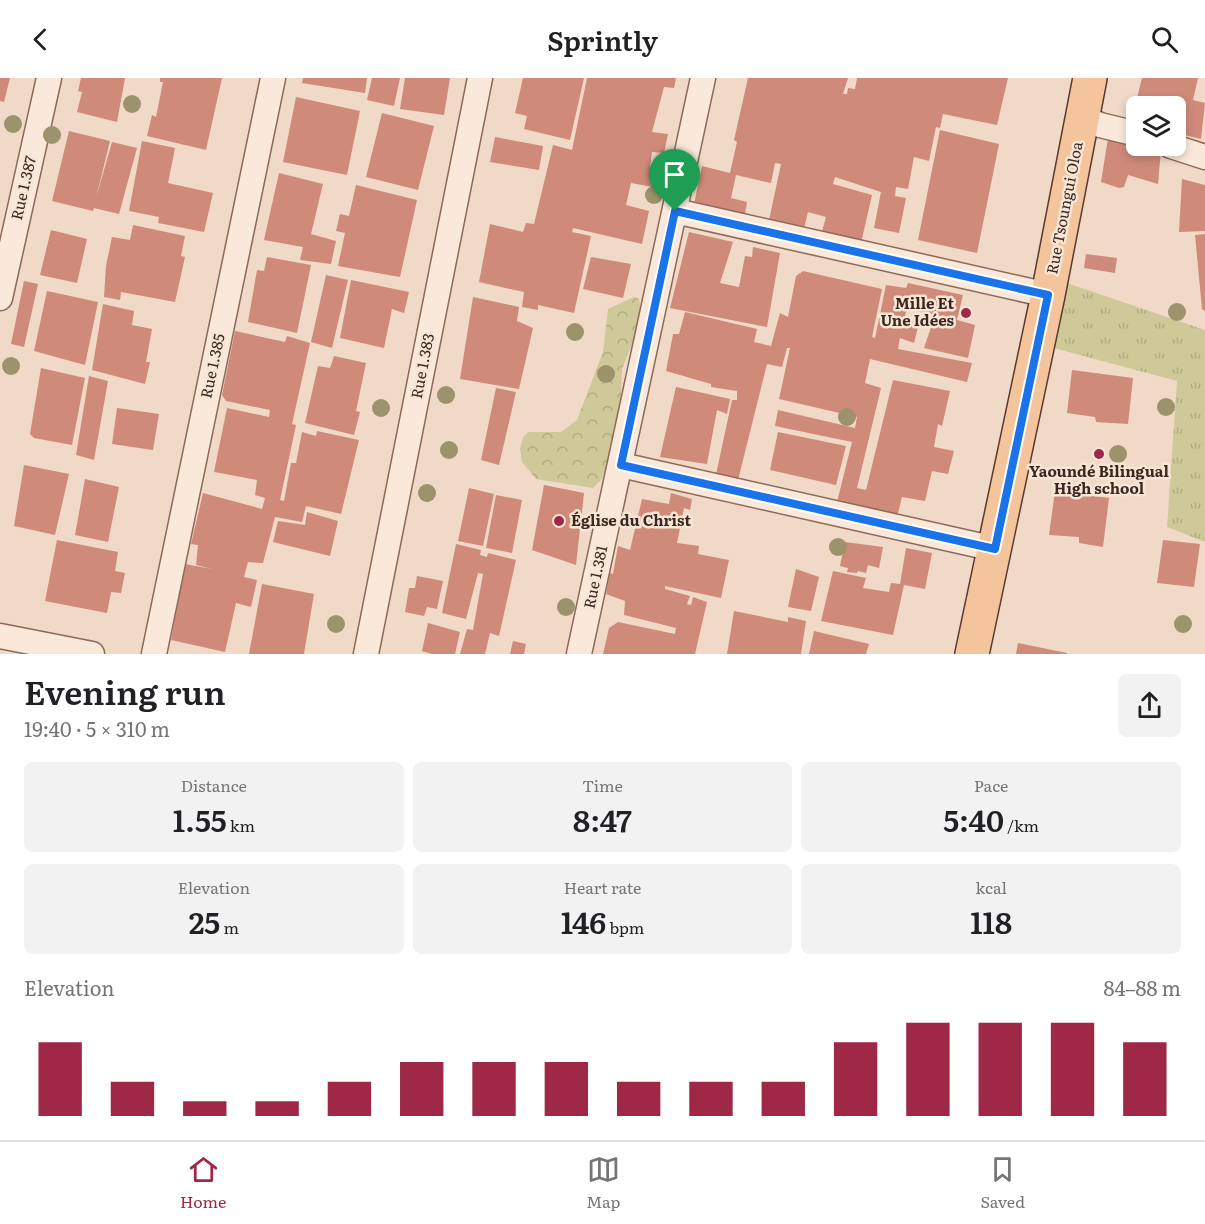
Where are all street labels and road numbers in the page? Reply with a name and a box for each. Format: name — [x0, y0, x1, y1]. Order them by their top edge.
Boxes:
street label: Rue Tsoungui Oloa — [1039, 139, 1088, 276]
street label: Rue 1.387 — [4, 153, 41, 222]
street label: Rue 1.385 — [193, 331, 230, 400]
street label: Rue 1.383 — [404, 331, 439, 400]
street label: Rue 1.381 — [577, 543, 612, 610]

